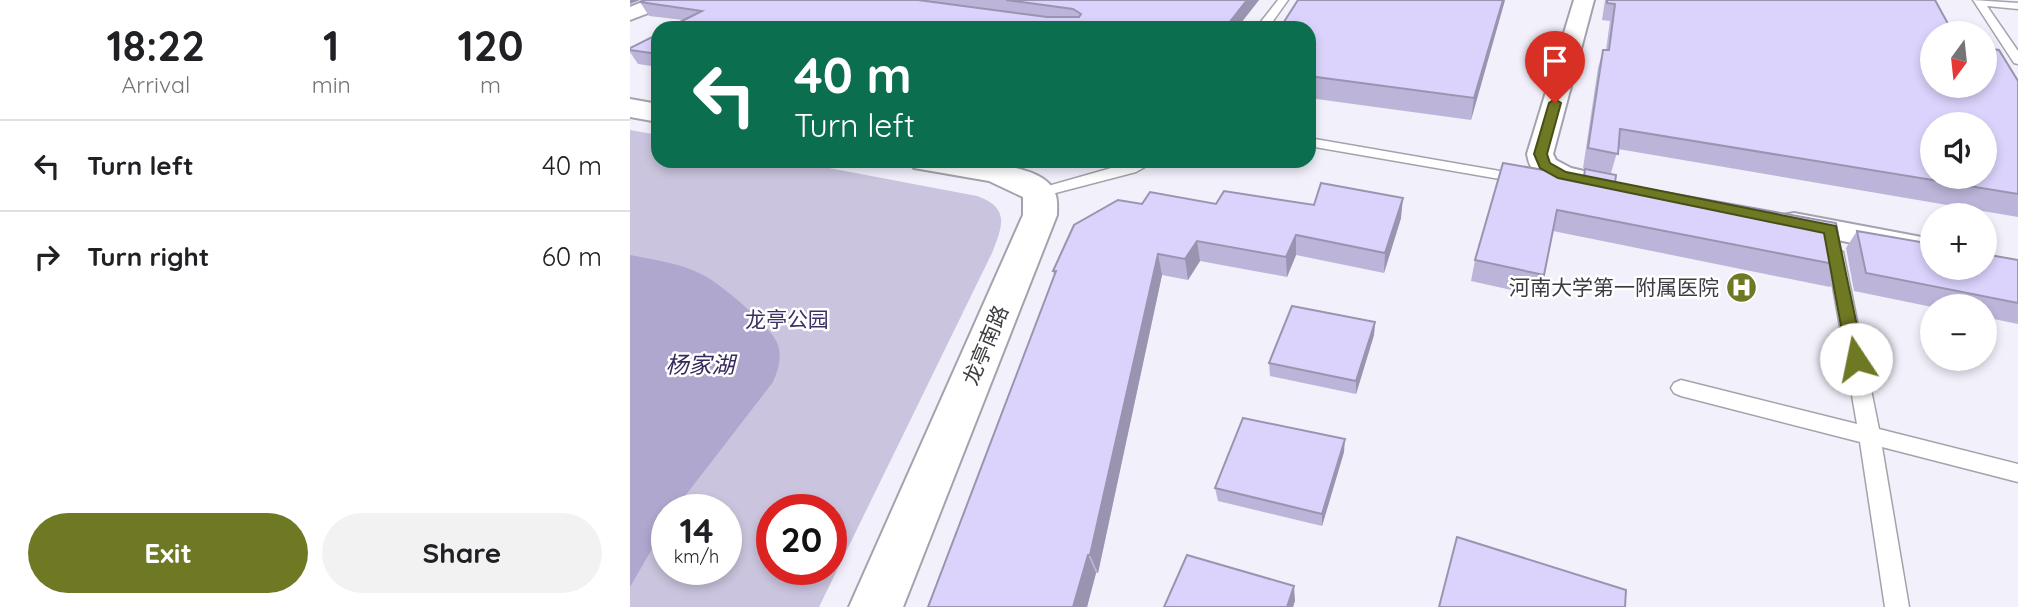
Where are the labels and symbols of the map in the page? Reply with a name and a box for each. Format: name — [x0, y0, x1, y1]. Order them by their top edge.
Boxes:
north arrow — [1920, 21, 1997, 98]
pin — [1525, 31, 1585, 103]
hospital icon: 河南大学第一附属医院 — [1725, 270, 1759, 304]
place label: 河南大学第一附属医院 — [1509, 274, 1719, 300]
street label: 龙亭南路 — [957, 301, 1013, 389]
park label: 龙亭公园 — [745, 306, 829, 332]
position arrow — [1819, 322, 1893, 396]
water label: 杨家湖 — [666, 350, 738, 379]
speed limit sign: 20 — [756, 494, 847, 585]

